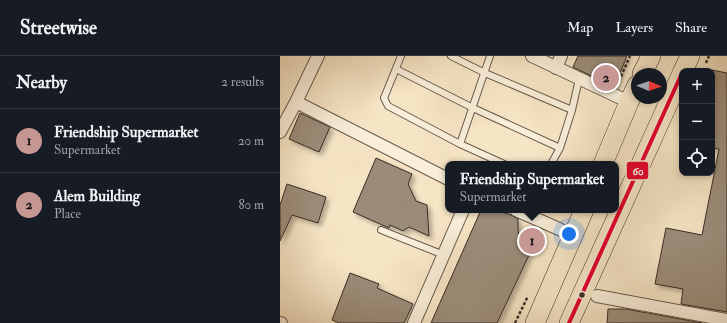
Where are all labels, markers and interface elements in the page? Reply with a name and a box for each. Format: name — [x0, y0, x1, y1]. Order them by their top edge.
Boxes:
text: Streetwise — [20, 16, 97, 40]
text: Map — [567, 19, 593, 36]
text: Layers — [615, 19, 653, 36]
text: Share — [675, 19, 707, 36]
pin: 2 — [593, 63, 619, 93]
north arrow — [631, 68, 667, 104]
map controls — [679, 68, 715, 176]
button: + — [679, 68, 715, 104]
text: Nearby — [16, 72, 67, 93]
text: 2 results — [221, 74, 264, 90]
button: − — [679, 104, 715, 140]
text: Friendship Supermarket — [54, 123, 198, 142]
text: 1 — [27, 133, 31, 149]
text: 20 m — [238, 133, 264, 149]
button: locate — [679, 140, 715, 176]
text: Supermarket — [54, 142, 121, 158]
popup — [445, 161, 619, 213]
line badge: 60 — [626, 161, 649, 180]
text: 60 — [632, 165, 644, 178]
text: Friendship Supermarket — [460, 170, 604, 189]
text: Alem Building — [54, 187, 140, 206]
text: Supermarket — [460, 189, 526, 205]
text: 2 — [26, 197, 32, 213]
text: 80 m — [238, 197, 264, 213]
text: Place — [54, 206, 81, 222]
your location — [559, 224, 579, 244]
pin: 1 — [519, 226, 545, 256]
unlabelled marker — [577, 290, 587, 300]

